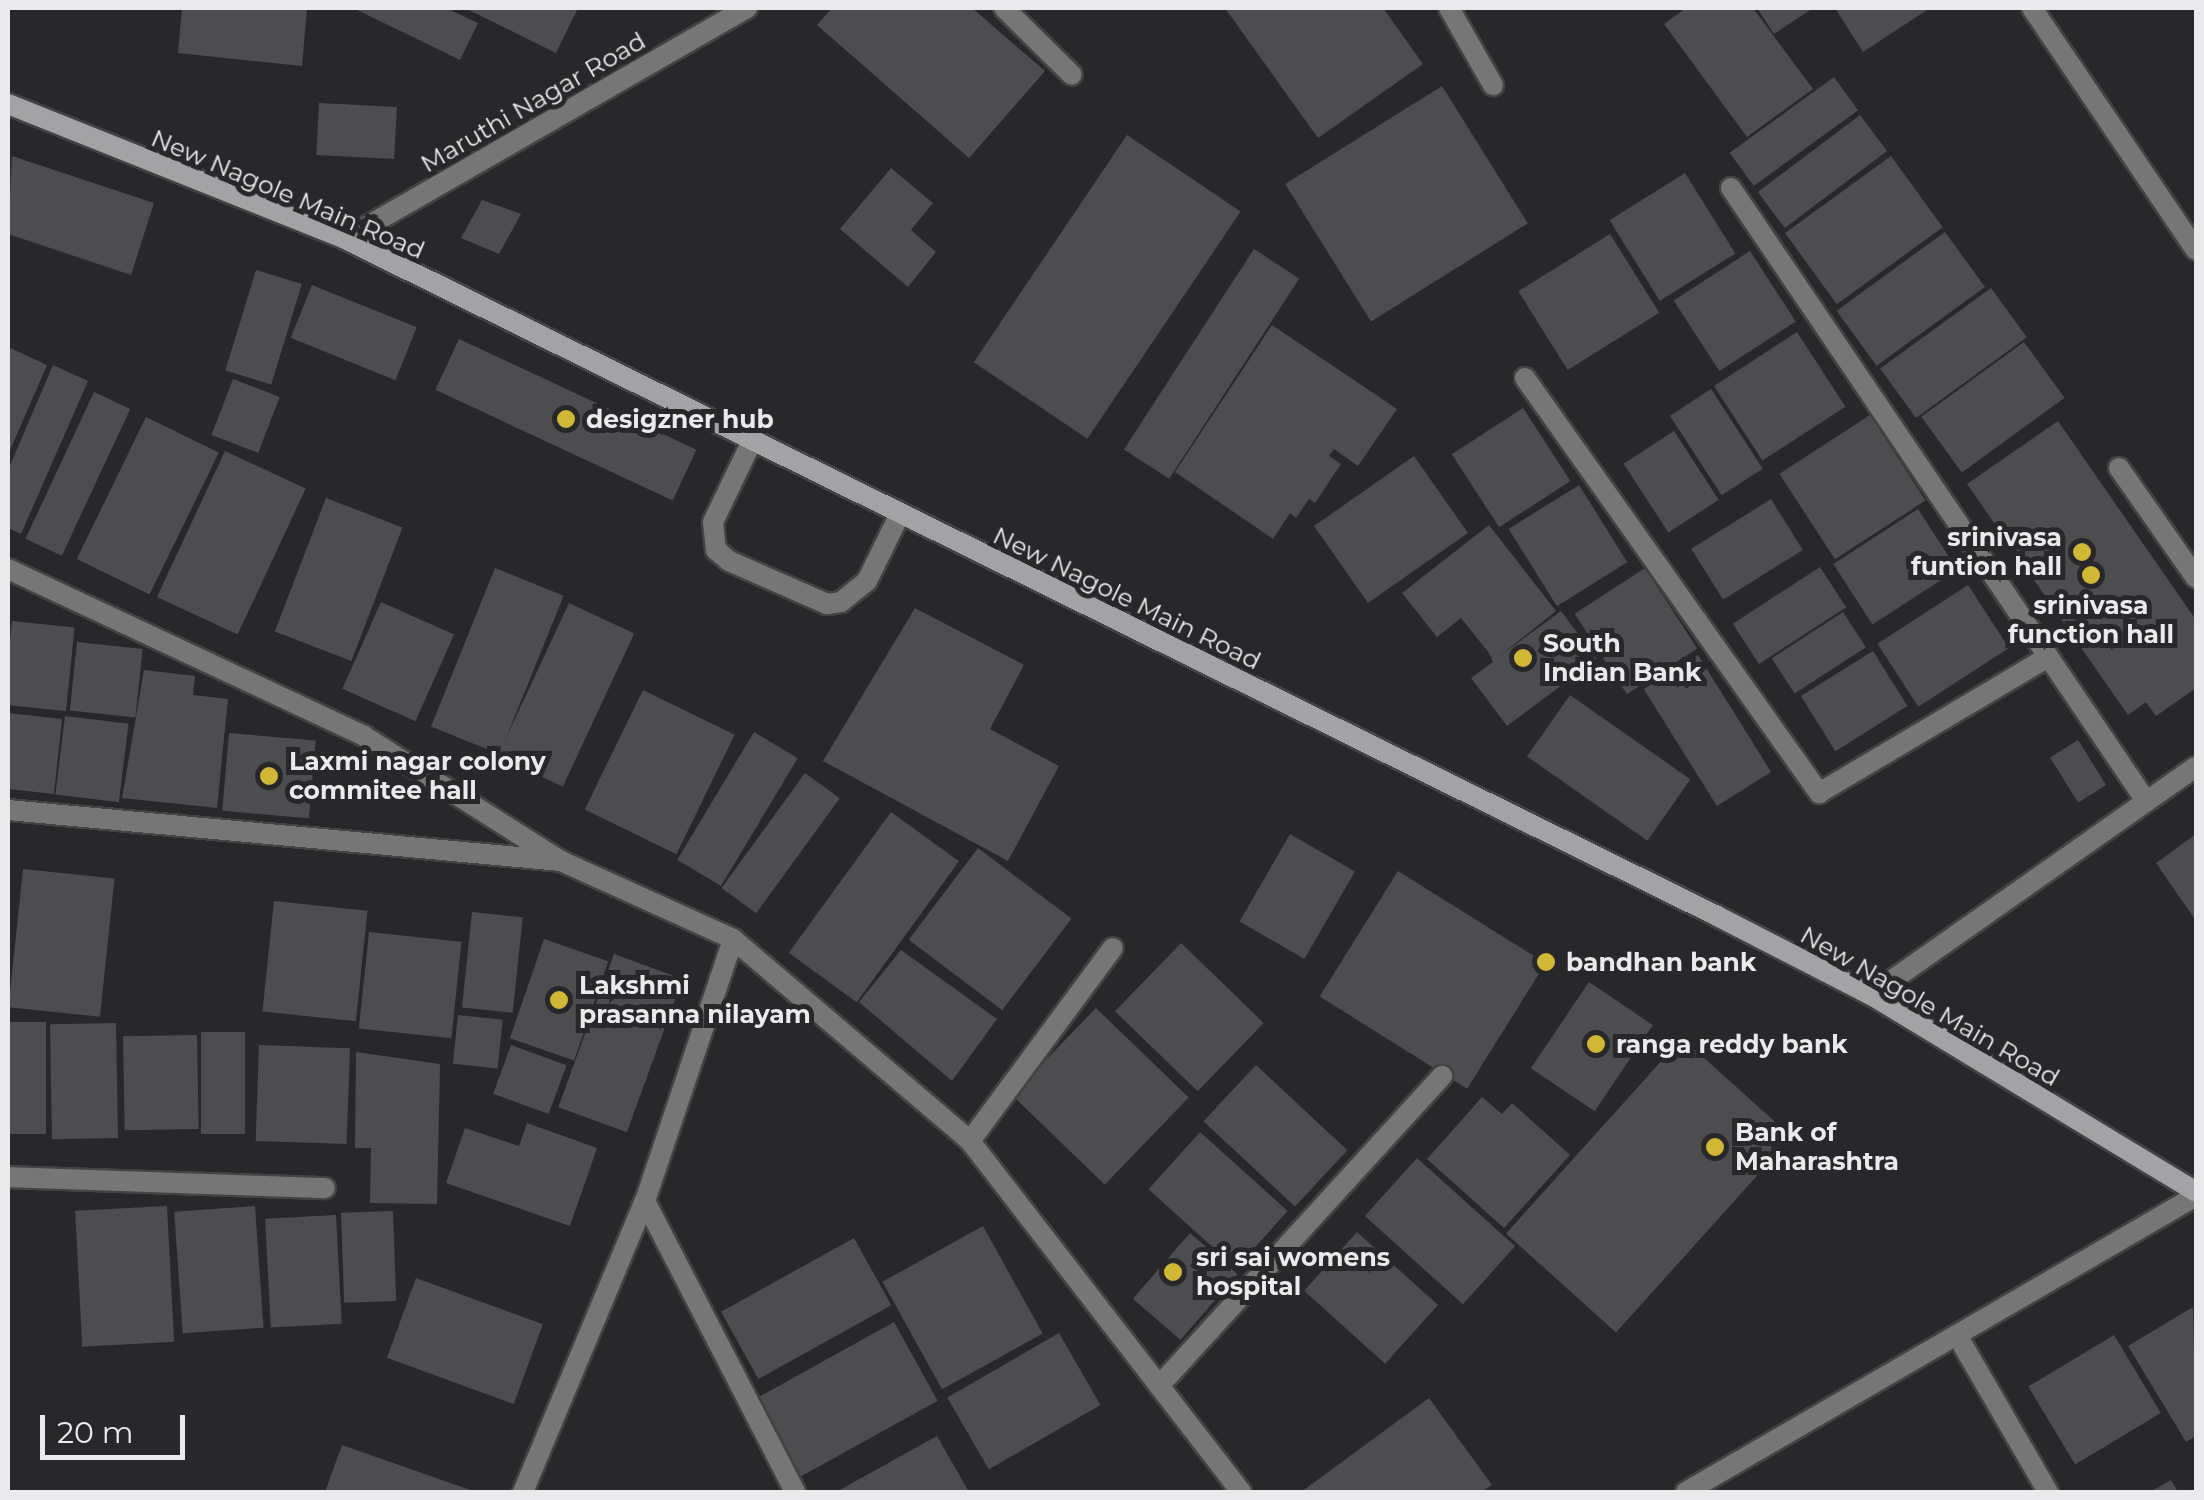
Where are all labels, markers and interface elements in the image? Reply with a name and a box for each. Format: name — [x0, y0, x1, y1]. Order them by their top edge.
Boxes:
street label: Maruthi Nagar Road — [415, 25, 651, 179]
street label: New Nagole Main Road — [147, 123, 429, 265]
place label: desigzner hub — [586, 404, 774, 434]
marker: desigzner hub — [555, 408, 577, 430]
street label: New Nagole Main Road — [988, 520, 1266, 676]
place label: srinivasa funtion hall — [1911, 523, 2062, 582]
marker: srinivasa funtion hall — [2071, 541, 2093, 563]
marker: srinivasa function hall — [2080, 564, 2102, 586]
place label: srinivasa function hall — [2008, 591, 2174, 650]
place label: South Indian Bank — [1543, 629, 1701, 688]
marker: South Indian Bank — [1512, 647, 1534, 669]
place label: Laxmi nagar colony commitee hall — [289, 747, 546, 806]
marker: Laxmi nagar colony commitee hall — [258, 765, 280, 787]
street label: New Nagole Main Road — [1795, 919, 2065, 1093]
place label: bandhan bank — [1566, 947, 1756, 977]
marker: bandhan bank — [1535, 951, 1557, 973]
place label: Lakshmi prasanna nilayam — [579, 971, 811, 1030]
marker: Lakshmi prasanna nilayam — [548, 989, 570, 1011]
place label: ranga reddy bank — [1616, 1029, 1848, 1059]
marker: ranga reddy bank — [1585, 1033, 1607, 1055]
place label: Bank of Maharashtra — [1735, 1118, 1899, 1177]
marker: Bank of Maharashtra — [1704, 1136, 1726, 1158]
place label: sri sai womens hospital — [1196, 1243, 1390, 1302]
marker: sri sai womens hospital — [1160, 1259, 1186, 1285]
scale bar — [45, 1395, 190, 1457]
text: 20 m — [57, 1414, 134, 1451]

